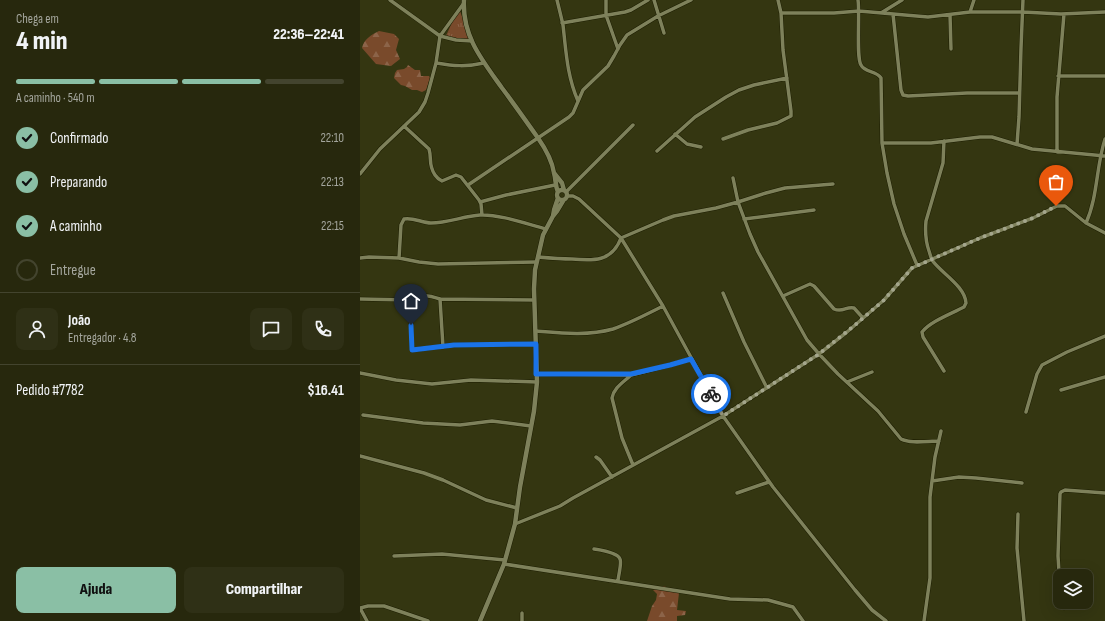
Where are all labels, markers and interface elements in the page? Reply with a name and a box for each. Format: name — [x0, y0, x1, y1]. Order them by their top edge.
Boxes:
text: Chega em — [16, 11, 59, 27]
text: 22:36–22:41 — [273, 25, 344, 44]
text: 4 min — [16, 26, 67, 57]
text: A caminho · 540 m — [16, 90, 95, 106]
icon: check — [16, 127, 38, 149]
text: Confirmado — [50, 129, 109, 148]
text: 22:10 — [320, 130, 344, 146]
pin — [1039, 165, 1073, 206]
icon: check — [16, 171, 38, 193]
icon: bag — [1045, 171, 1067, 193]
text: Preparando — [50, 173, 107, 192]
text: 22:13 — [321, 174, 344, 190]
icon: check — [16, 215, 38, 237]
text: A caminho — [50, 217, 102, 236]
text: 22:15 — [321, 218, 344, 234]
text: Entregue — [50, 261, 96, 280]
pin — [394, 284, 428, 325]
icon: home — [400, 290, 422, 312]
button: person — [16, 308, 58, 350]
button: chat — [250, 308, 292, 350]
button: phone — [302, 308, 344, 350]
text: João — [68, 311, 91, 330]
text: Entregador · 4.8 — [68, 330, 137, 346]
courier — [691, 374, 731, 414]
text: Pedido #7782 — [16, 381, 84, 400]
text: $16.41 — [307, 381, 344, 400]
icon: bike — [700, 383, 722, 405]
button: Ajuda — [16, 567, 176, 613]
button: Compartilhar — [184, 567, 344, 613]
map controls — [1053, 569, 1093, 609]
button: layers — [1053, 569, 1093, 609]

